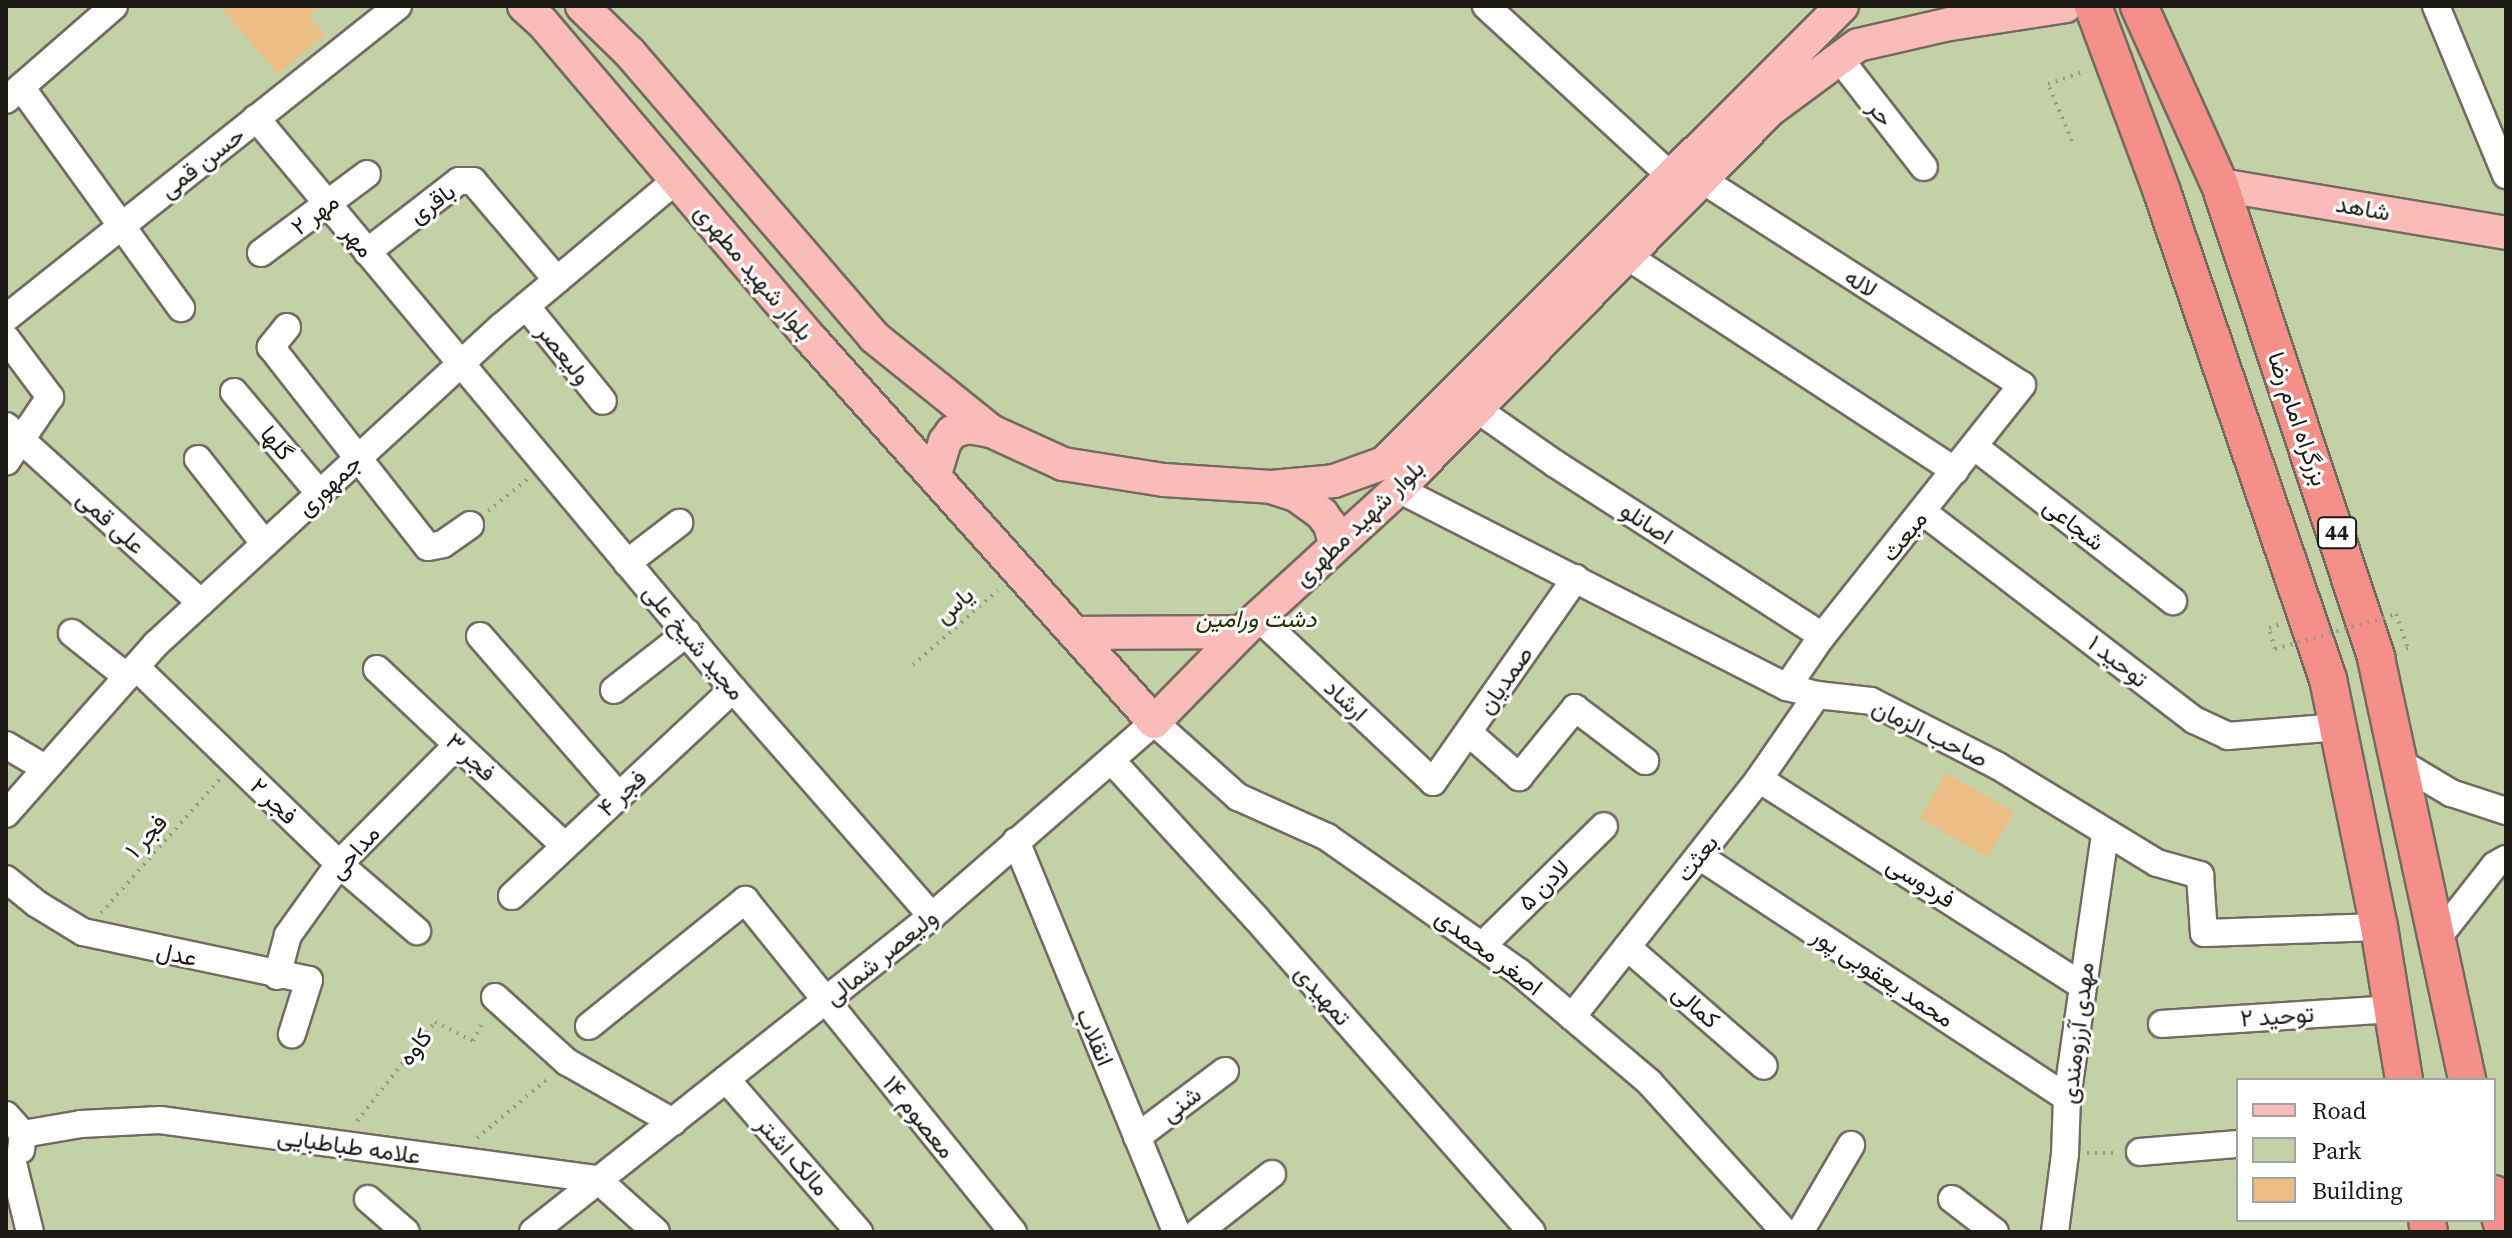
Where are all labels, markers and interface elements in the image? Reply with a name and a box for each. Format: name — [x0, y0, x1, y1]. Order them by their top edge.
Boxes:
street label: حر — [1862, 94, 1900, 132]
street label: حسن قمی — [154, 120, 250, 204]
street label: باقری — [403, 176, 461, 230]
street label: مهر ۲ — [285, 187, 345, 241]
street label: شاهد — [2334, 189, 2392, 227]
street label: بلوار شهید مطهری — [688, 198, 820, 346]
street label: مهر — [336, 219, 380, 263]
street label: لاله — [1839, 262, 1883, 304]
street label: ولیعصر — [531, 318, 597, 390]
street label: بزرگراه امام رضا — [2262, 348, 2334, 490]
street label: گلها — [254, 420, 300, 466]
street label: جمهوری — [291, 448, 367, 522]
street label: بلوار شهید مطهری — [1288, 454, 1430, 592]
street label: علی قمی — [71, 484, 151, 560]
street label: شجاعی — [2038, 491, 2110, 557]
street label: اصانلو — [1615, 495, 1679, 551]
street label: مبعث — [1875, 505, 1933, 567]
road number: 44 — [2317, 515, 2357, 551]
street label: مجید شیخ علی — [637, 578, 751, 706]
street label: یاس — [929, 580, 979, 630]
park label: دشت ورامین — [1196, 605, 1316, 633]
street label: توحید ۱ — [2082, 629, 2154, 693]
street label: صمدیان — [1471, 640, 1539, 720]
street label: ارشاد — [1318, 673, 1374, 727]
street label: صاحب الزمان — [1867, 693, 1993, 773]
street label: فجر ۳ — [440, 727, 502, 787]
street label: فجر ۴ — [592, 763, 652, 823]
street label: فجر ۲ — [244, 772, 304, 830]
street label: فجر ۱ — [119, 808, 173, 864]
street label: مداحی — [322, 819, 386, 885]
street label: بعثت — [1670, 829, 1724, 887]
street label: فردوسی — [1882, 850, 1960, 914]
street label: لادن ۵ — [1512, 853, 1576, 917]
street label: اصغر محمدی — [1430, 902, 1548, 1002]
street label: ولیعصر شمالی — [819, 903, 943, 1011]
street label: محمد یعقوبی پور — [1807, 920, 1959, 1034]
street label: عدل — [154, 935, 200, 973]
street label: تمهیدی — [1289, 959, 1357, 1031]
street label: مهدی آرزومندی — [2054, 960, 2100, 1106]
street label: کمالی — [1666, 978, 1726, 1034]
street label: توحید ۲ — [2239, 999, 2315, 1033]
street label: انقلاب — [1070, 1004, 1120, 1070]
street label: کاوه — [392, 1023, 438, 1071]
street label: ۱۴ معصوم — [877, 1070, 961, 1164]
legend — [2236, 1078, 2496, 1222]
street label: شنی — [1155, 1080, 1207, 1128]
text: Road — [2312, 1094, 2366, 1127]
street label: مالک اشتر — [750, 1110, 836, 1202]
street label: علامه طباطبایی — [275, 1122, 423, 1170]
text: Park — [2312, 1134, 2361, 1167]
text: Building — [2312, 1174, 2403, 1207]

